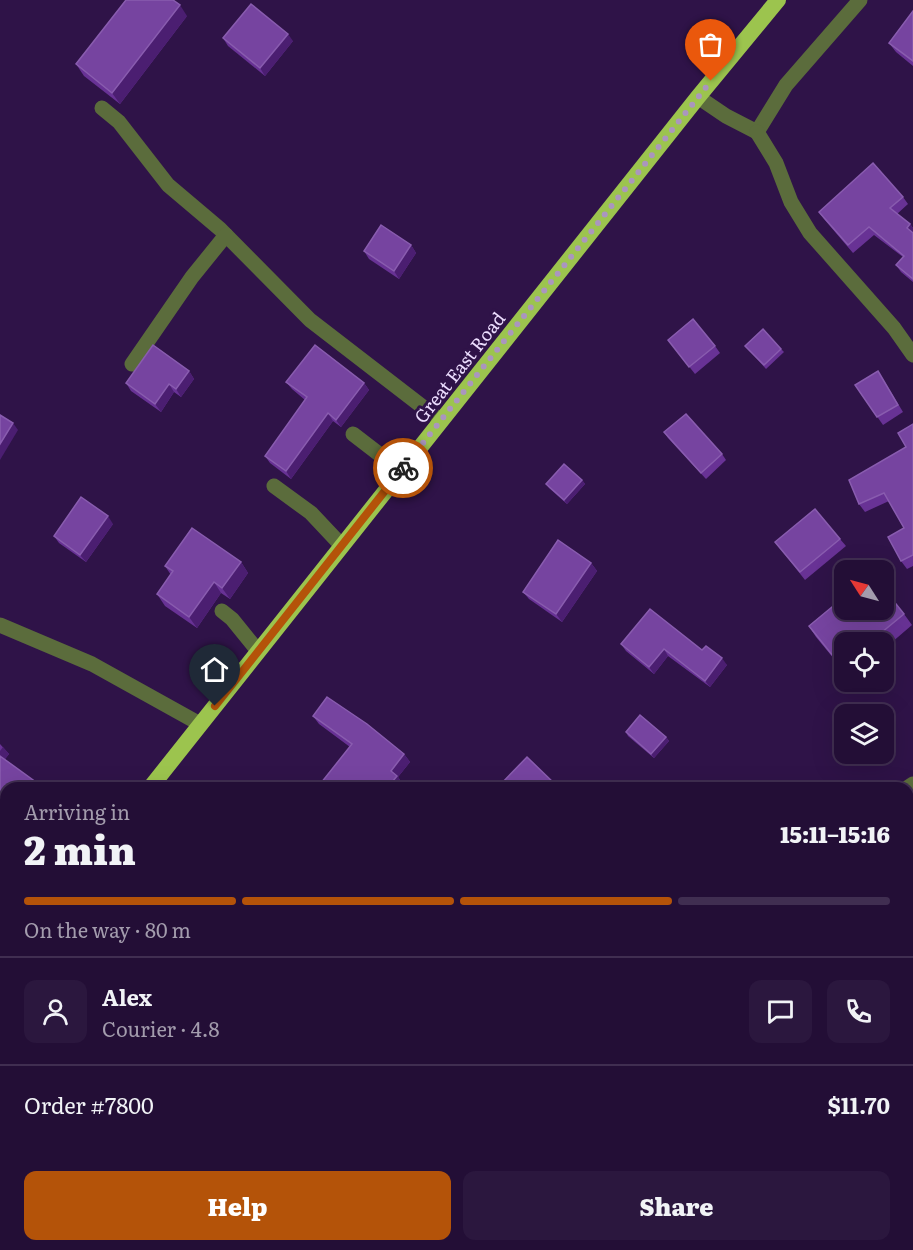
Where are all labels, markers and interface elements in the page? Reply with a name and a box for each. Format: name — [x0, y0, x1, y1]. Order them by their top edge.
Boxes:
pin — [685, 19, 736, 81]
icon: bag — [694, 28, 727, 61]
street label: Great East Road — [407, 306, 511, 428]
courier — [373, 438, 433, 498]
icon: bike — [387, 452, 420, 485]
north arrow — [834, 560, 894, 620]
map controls — [834, 560, 894, 764]
button: locate — [834, 632, 894, 692]
pin — [189, 644, 240, 706]
icon: home — [198, 653, 231, 686]
button: layers — [834, 704, 894, 764]
text: Arriving in — [24, 796, 130, 826]
text: 15:11–15:16 — [780, 817, 890, 850]
text: 2 min — [24, 819, 136, 877]
text: On the way · 80 m — [24, 914, 191, 944]
button: person — [24, 980, 87, 1043]
text: Alex — [102, 980, 152, 1013]
button: chat — [749, 980, 812, 1043]
button: phone — [827, 980, 890, 1043]
text: Courier · 4.8 — [102, 1013, 219, 1043]
text: Order #7800 — [24, 1088, 154, 1121]
text: $11.70 — [828, 1088, 890, 1121]
button: Help — [24, 1171, 451, 1240]
button: Share — [463, 1171, 890, 1240]

